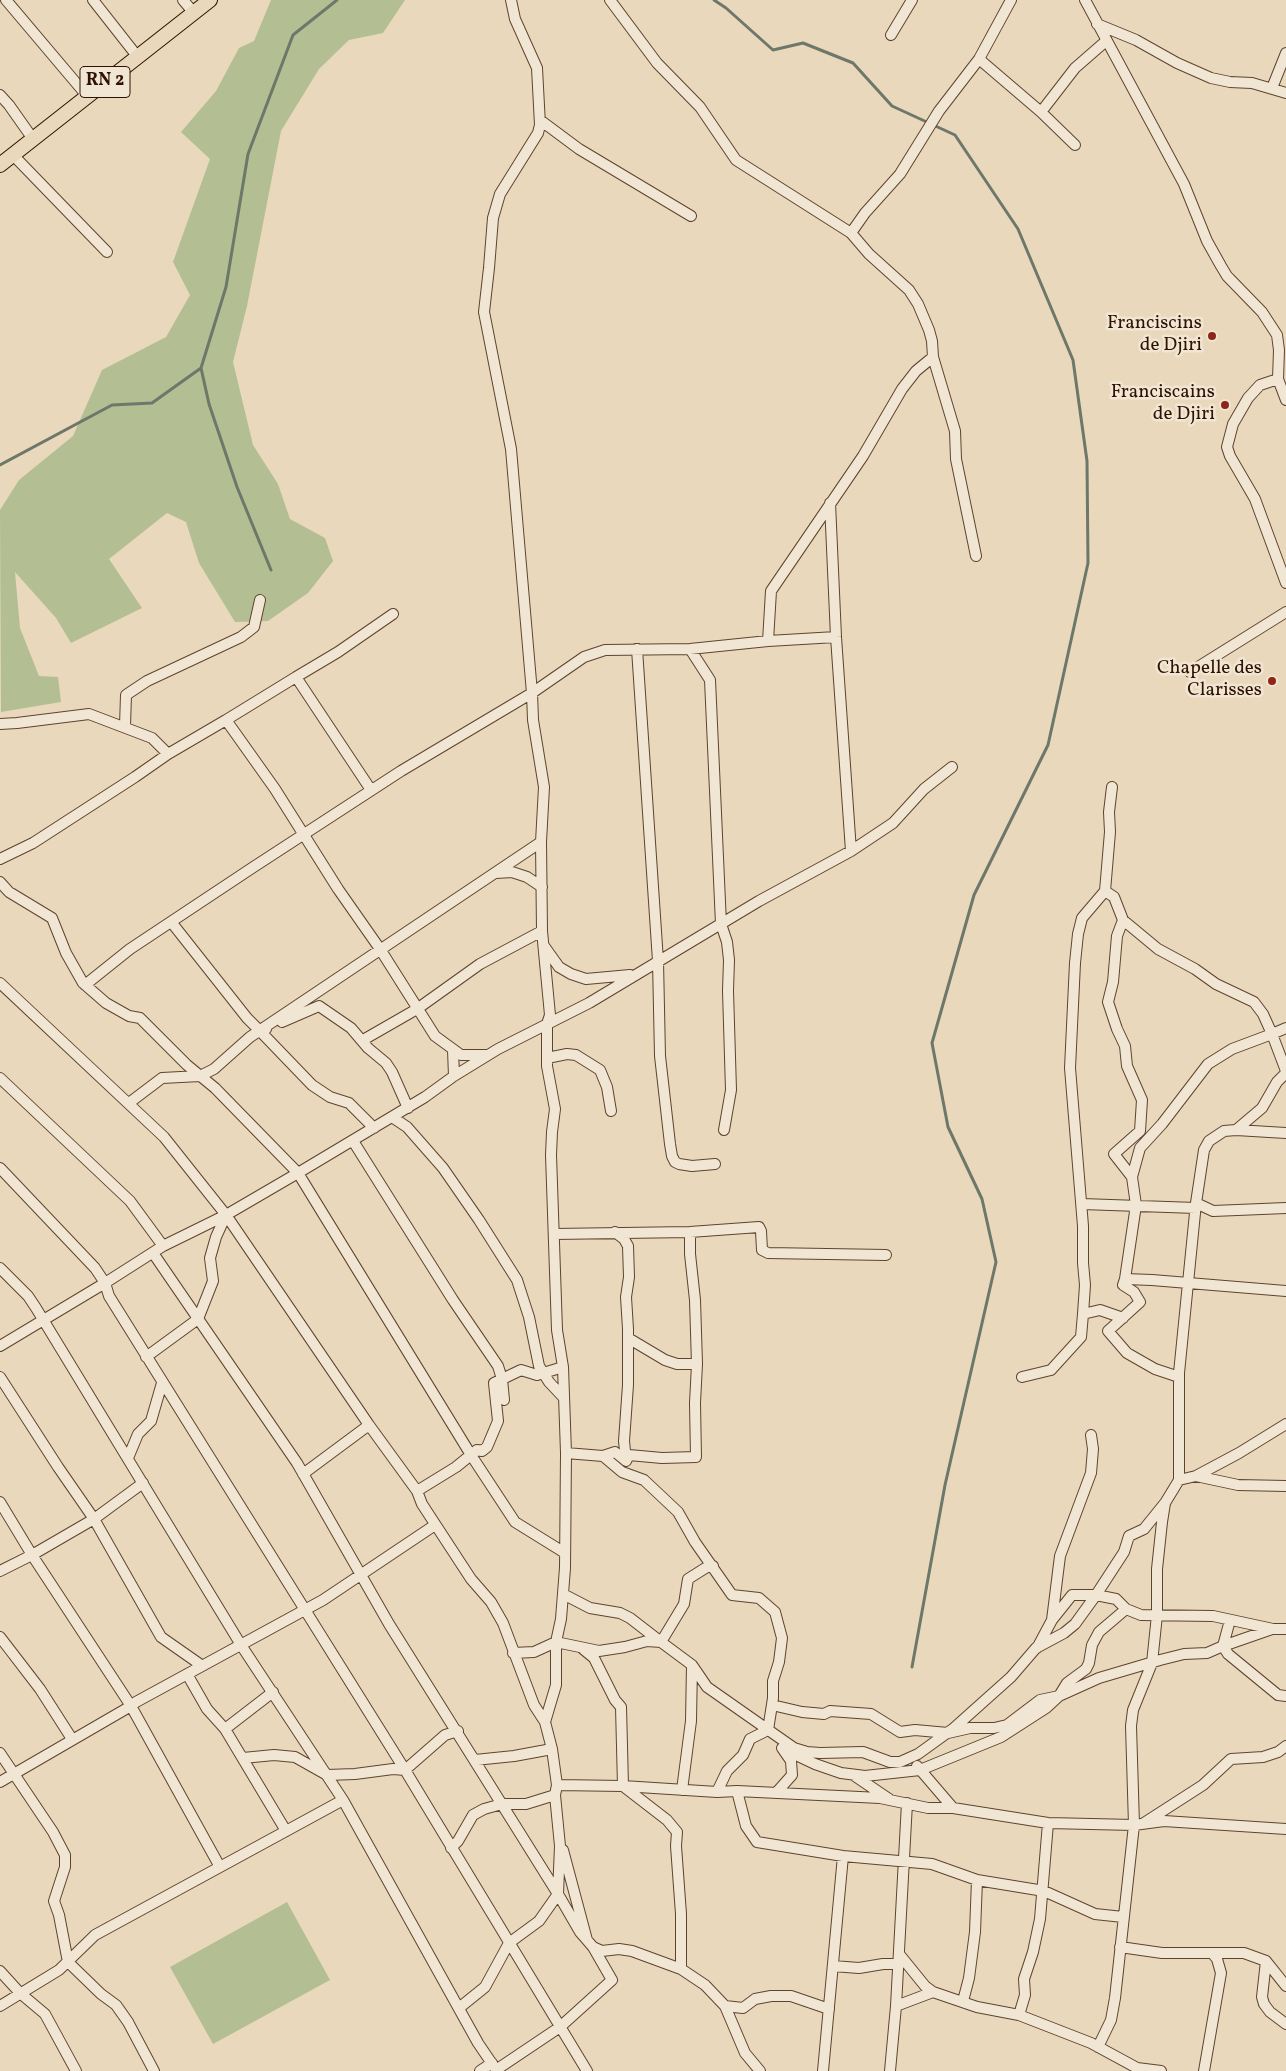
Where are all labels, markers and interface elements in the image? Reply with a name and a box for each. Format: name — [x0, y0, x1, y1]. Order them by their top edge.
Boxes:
road number: RN 2 — [80, 66, 130, 98]
place label: Franciscins de Djiri — [1107, 314, 1202, 358]
marker: Franciscins de Djiri — [1206, 330, 1218, 342]
place label: Franciscains de Djiri — [1111, 383, 1215, 427]
marker: Franciscains de Djiri — [1219, 399, 1231, 411]
place label: Chapelle des Clarisses — [1157, 659, 1262, 703]
marker: Chapelle des Clarisses — [1266, 675, 1278, 687]

